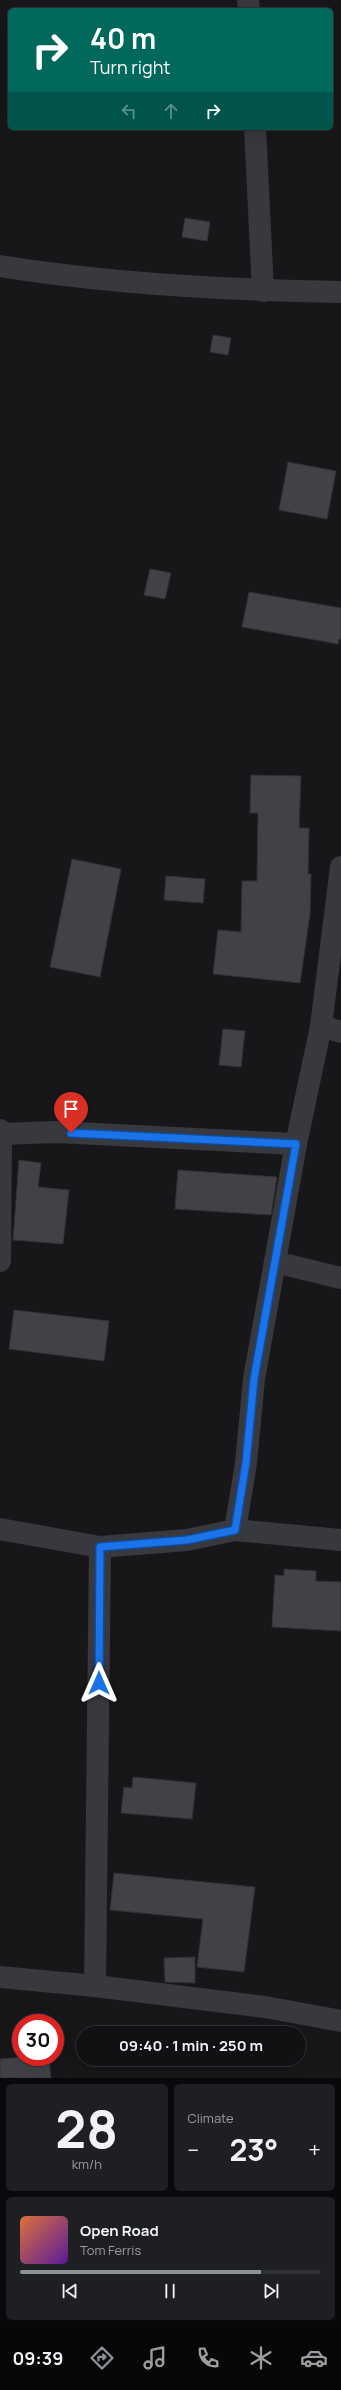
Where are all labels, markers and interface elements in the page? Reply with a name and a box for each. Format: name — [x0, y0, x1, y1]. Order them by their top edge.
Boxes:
text: 40 m — [90, 19, 156, 57]
icon: right — [24, 24, 76, 76]
text: Turn right — [90, 55, 171, 79]
icon: left — [118, 100, 140, 122]
icon: ahead — [160, 100, 182, 122]
icon: right — [202, 100, 224, 122]
pin — [54, 1092, 88, 1133]
icon: arrive — [60, 1098, 82, 1120]
position arrow — [78, 1662, 120, 1704]
speed limit sign: 30 — [12, 2014, 64, 2066]
text: 09:40 · 1 min · 250 m — [119, 2035, 263, 2056]
text: 28 — [55, 2093, 118, 2164]
text: Climate — [188, 2109, 234, 2127]
text: 23° — [229, 2129, 278, 2170]
text: − — [188, 2135, 199, 2165]
text: + — [308, 2135, 321, 2165]
text: km/h — [72, 2155, 102, 2173]
text: Open Road — [80, 2220, 159, 2241]
text: Tom Ferris — [80, 2241, 141, 2259]
icon: previous — [59, 2280, 81, 2302]
icon: pause — [159, 2280, 181, 2302]
icon: next — [260, 2280, 282, 2302]
icon: directions — [88, 2344, 116, 2372]
icon: music — [141, 2344, 169, 2372]
icon: phone — [194, 2344, 222, 2372]
icon: climate — [247, 2344, 275, 2372]
icon: car — [300, 2344, 328, 2372]
text: 09:39 — [13, 2346, 63, 2370]

